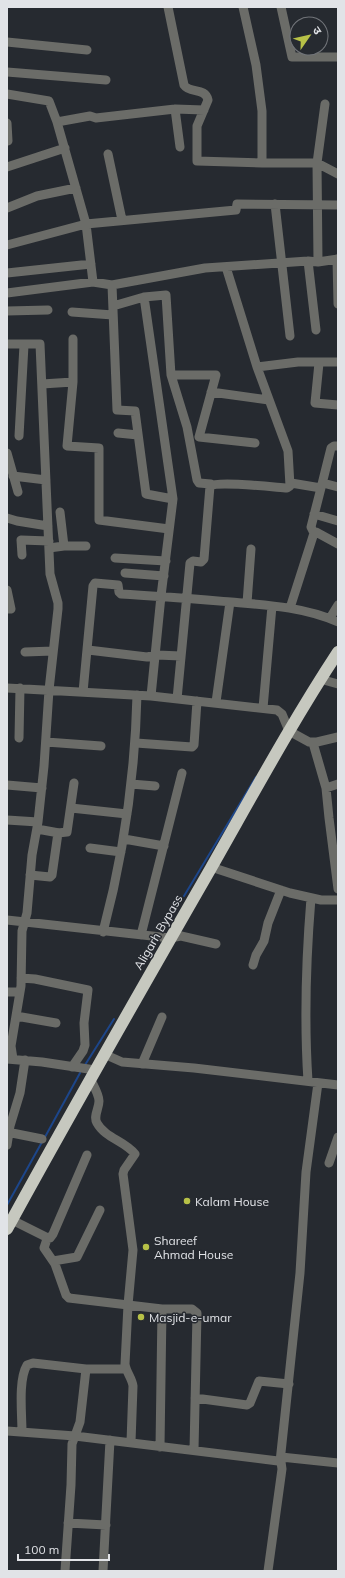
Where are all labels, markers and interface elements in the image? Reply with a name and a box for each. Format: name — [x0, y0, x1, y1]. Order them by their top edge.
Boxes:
north arrow — [289, 16, 329, 56]
text: उ — [310, 24, 325, 37]
street label: Aligarh Bypass — [130, 892, 186, 972]
place label: Kalam House — [195, 1194, 269, 1209]
marker: Kalam House — [182, 1196, 192, 1206]
place label: Shareef Ahmad House — [154, 1233, 233, 1262]
marker: Shareef Ahmad House — [141, 1242, 151, 1252]
place label: Masjid-e-umar — [149, 1310, 232, 1325]
marker: Masjid-e-umar — [136, 1312, 146, 1322]
scale bar — [18, 1536, 109, 1562]
text: 100 m — [24, 1542, 59, 1557]

